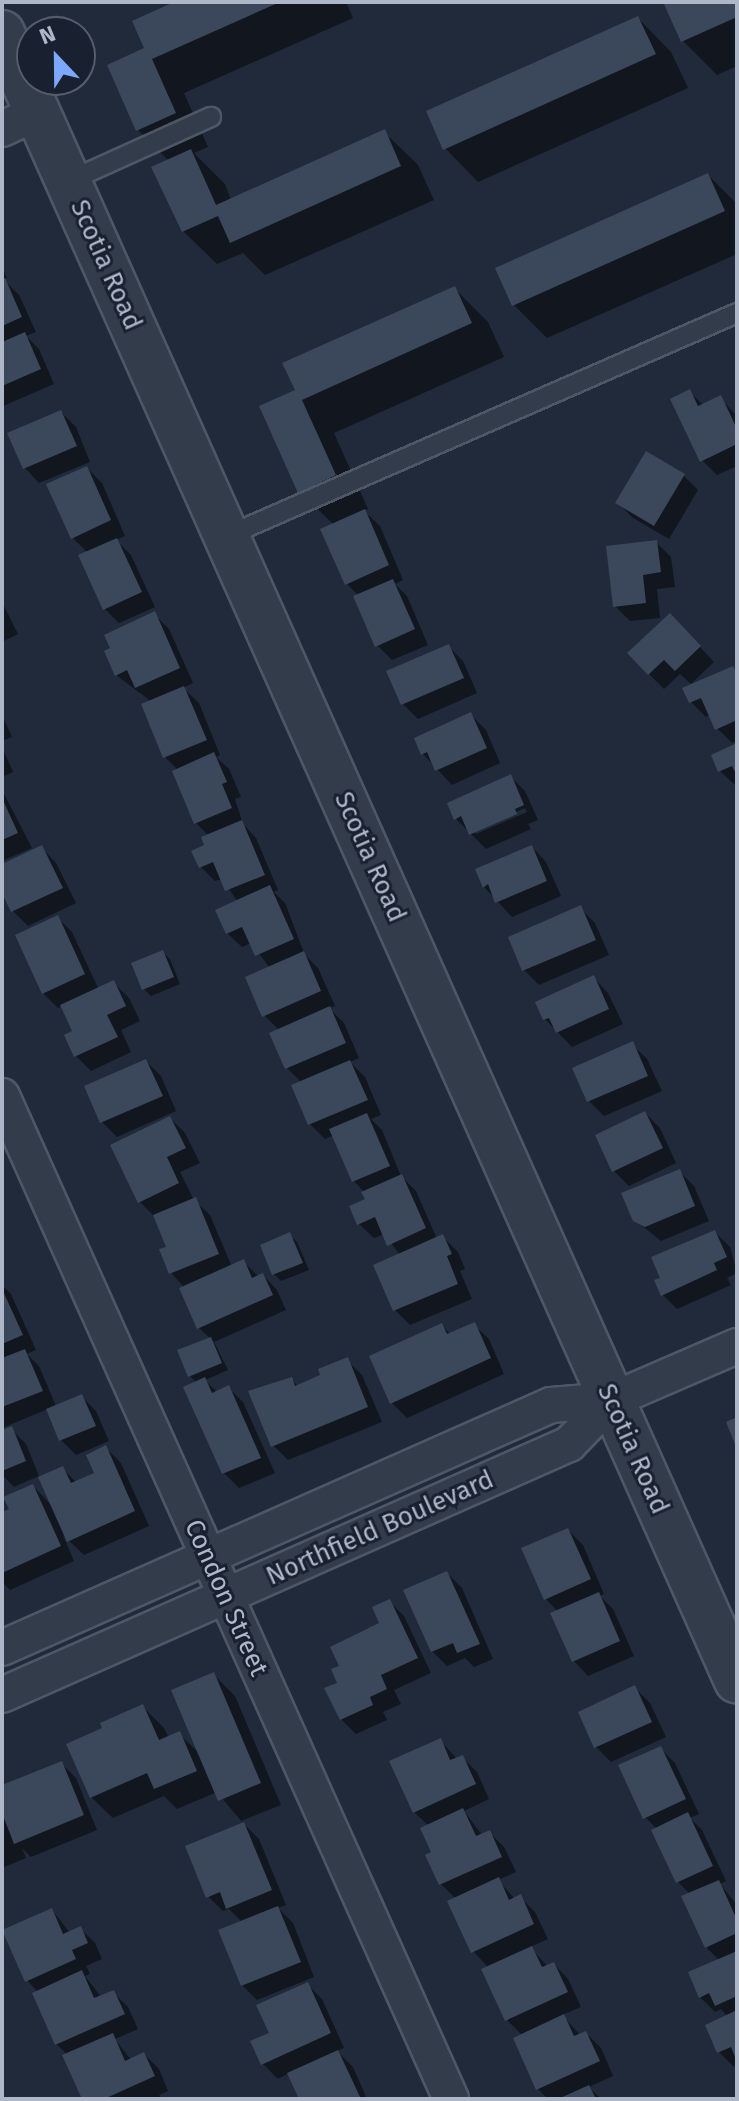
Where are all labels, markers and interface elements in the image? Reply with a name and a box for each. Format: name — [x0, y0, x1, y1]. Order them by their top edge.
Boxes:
north arrow — [16, 16, 96, 96]
text: N — [36, 20, 59, 50]
street label: Scotia Road — [63, 195, 149, 335]
street label: Scotia Road — [327, 787, 413, 927]
street label: Scotia Road — [590, 1379, 676, 1519]
street label: Northfield Boulevard — [261, 1464, 499, 1592]
street label: Condon Street — [178, 1515, 274, 1681]

